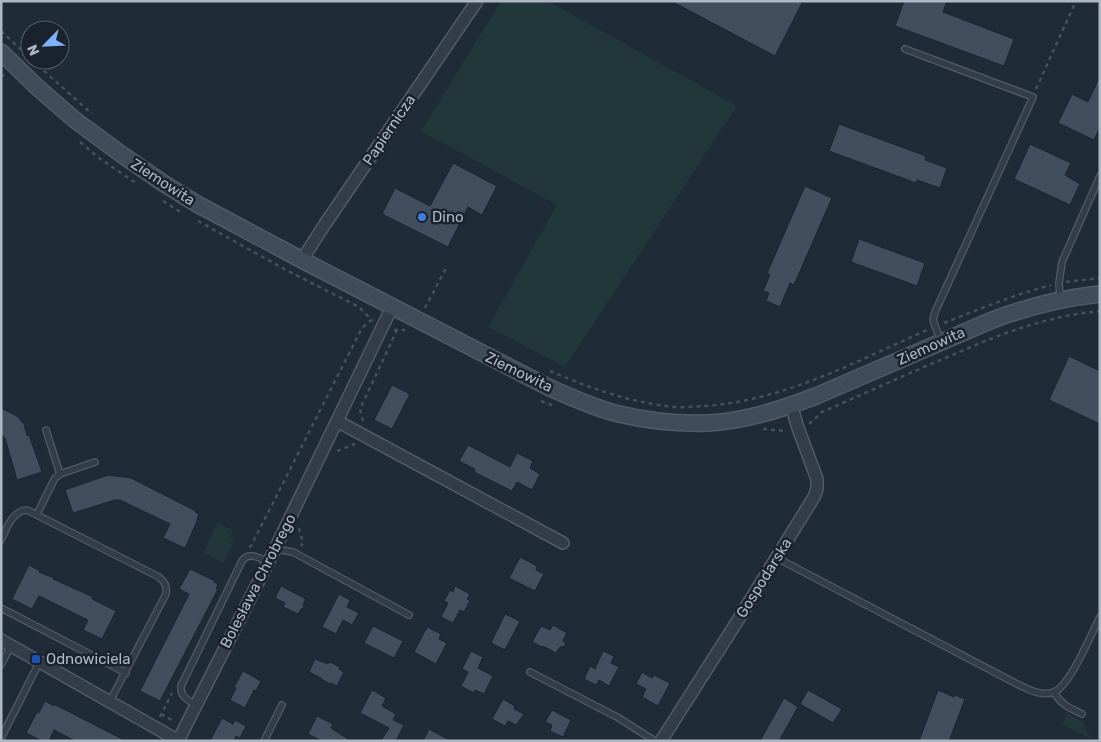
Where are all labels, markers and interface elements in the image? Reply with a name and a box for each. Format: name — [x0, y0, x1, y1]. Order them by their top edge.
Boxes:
north arrow — [20, 20, 70, 70]
text: N — [24, 42, 43, 58]
street label: Papiernicza — [359, 91, 419, 169]
street label: Ziemowita — [128, 155, 198, 209]
place label: Dino — [432, 208, 464, 226]
marker: Dino — [416, 211, 428, 223]
street label: Ziemowita — [894, 323, 968, 369]
street label: Ziemowita — [482, 348, 556, 396]
street label: Bolesława Chrobrego — [216, 511, 300, 651]
street label: Gospodarska — [732, 535, 796, 621]
place label: Odnowiciela — [46, 650, 130, 668]
marker: Odnowiciela — [30, 653, 42, 665]

